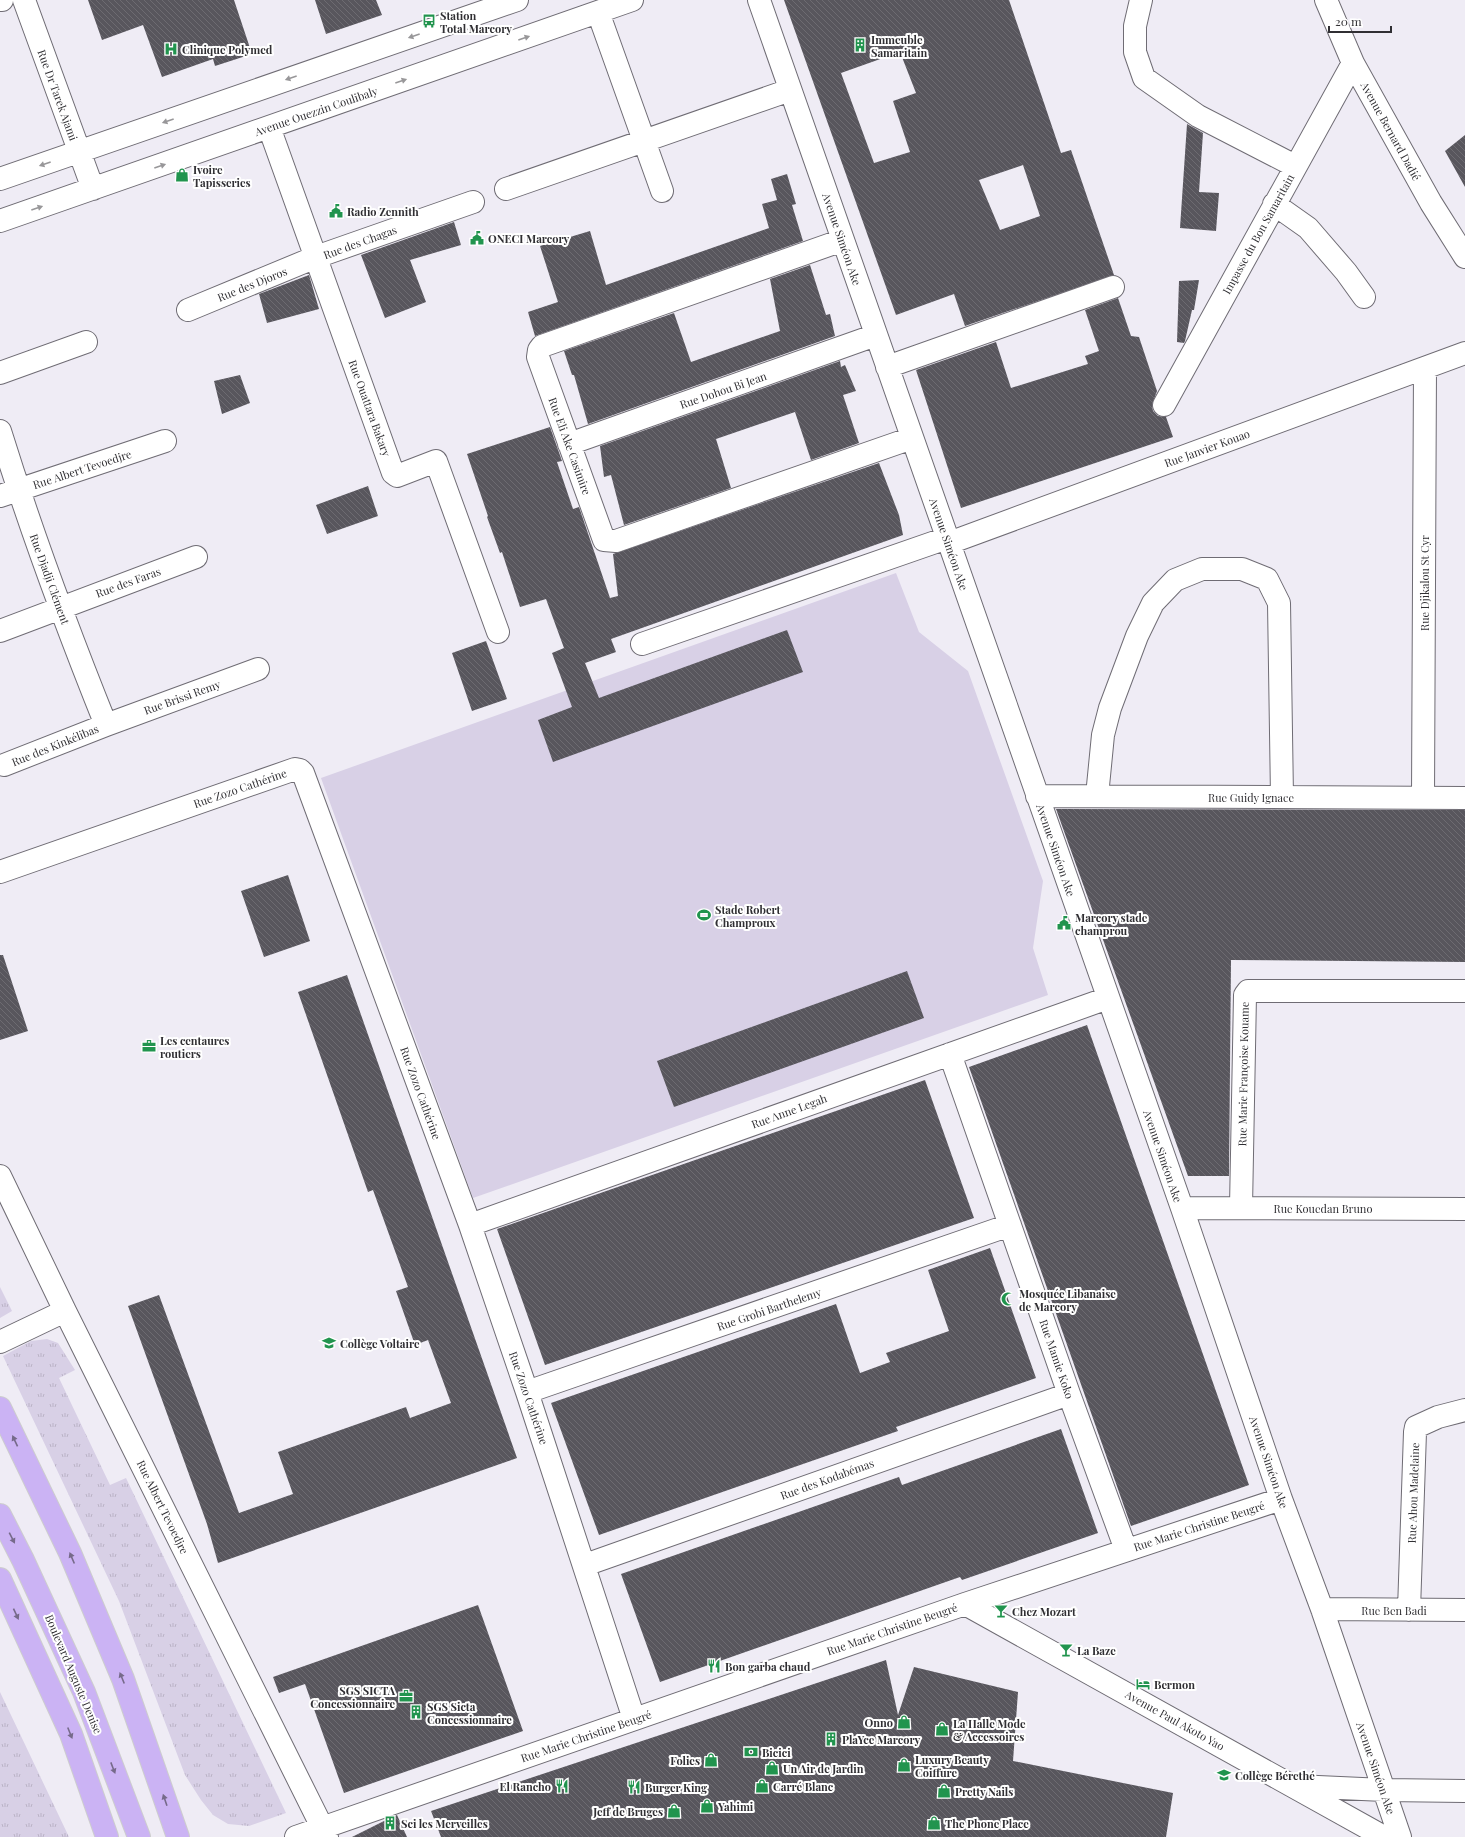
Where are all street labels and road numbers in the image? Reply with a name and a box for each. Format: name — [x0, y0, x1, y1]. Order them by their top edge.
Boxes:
street label: Rue Dr Tarek Ajami — [35, 47, 81, 143]
street label: Avenue Bernard Dadié — [1357, 78, 1425, 183]
street label: Avenue Ouezzin Coulibaly — [252, 83, 380, 139]
street label: Impasse du Bon Samaritain — [1219, 171, 1298, 297]
street label: Avenue Siméon Ake — [819, 190, 865, 288]
street label: Rue des Chagas — [321, 222, 399, 262]
street label: Rue des Djoros — [215, 263, 289, 305]
street label: Rue Ouattara Bakary — [346, 358, 395, 459]
street label: Rue Dohou Bi Jean — [677, 368, 769, 412]
street label: Rue Eli Ake Casimire — [545, 395, 595, 497]
street label: Rue Janvier Kouao — [1162, 426, 1252, 470]
street label: Rue Albert Tevoedjre — [31, 446, 134, 492]
street label: Avenue Siméon Ake — [926, 495, 972, 593]
street label: Rue Djadji Clément — [27, 532, 73, 627]
street label: Rue Djikalou St Cyr — [1417, 535, 1432, 631]
street label: Rue des Faras — [93, 563, 163, 601]
street label: Rue Brissi Remy — [142, 676, 223, 718]
street label: Rue des Kinkélibas — [9, 721, 101, 769]
street label: Rue Zozo Cathérine — [191, 765, 289, 811]
street label: Rue Guidy Ignace — [1208, 790, 1294, 805]
street label: Avenue Siméon Ake — [1033, 801, 1079, 899]
street label: Rue Marie Françoise Kouame — [1234, 1001, 1252, 1146]
street label: Rue Zozo Cathérine — [397, 1045, 445, 1142]
street label: Rue Anne Legah — [749, 1090, 829, 1132]
street label: Avenue Siméon Ake — [1140, 1107, 1186, 1205]
street label: Rue Kouedan Bruno — [1274, 1201, 1372, 1216]
street label: Rue Grobi Barthelemy — [715, 1284, 824, 1334]
street label: Rue Mamie Koko — [1036, 1317, 1078, 1401]
street label: Rue Zozo Cathérine — [506, 1349, 552, 1447]
street label: Avenue Siméon Ake — [1246, 1413, 1292, 1511]
street label: Rue Ahou Madelaine — [1404, 1442, 1422, 1544]
street label: Rue des Kodabémas — [778, 1455, 876, 1503]
street label: Rue Albert Tevoedjre — [134, 1458, 192, 1557]
street label: Rue Marie Christine Beugré — [1131, 1498, 1267, 1554]
street label: Rue Marie Christine Beugré — [825, 1599, 960, 1658]
street label: Rue Ben Badi — [1361, 1603, 1427, 1618]
street label: Boulevard Auguste Denise — [42, 1612, 106, 1736]
street label: Avenue Paul Akoto Yao — [1122, 1686, 1227, 1753]
street label: Rue Marie Christine Beugré — [519, 1706, 654, 1765]
street label: Avenue Siméon Ake — [1353, 1719, 1399, 1817]

